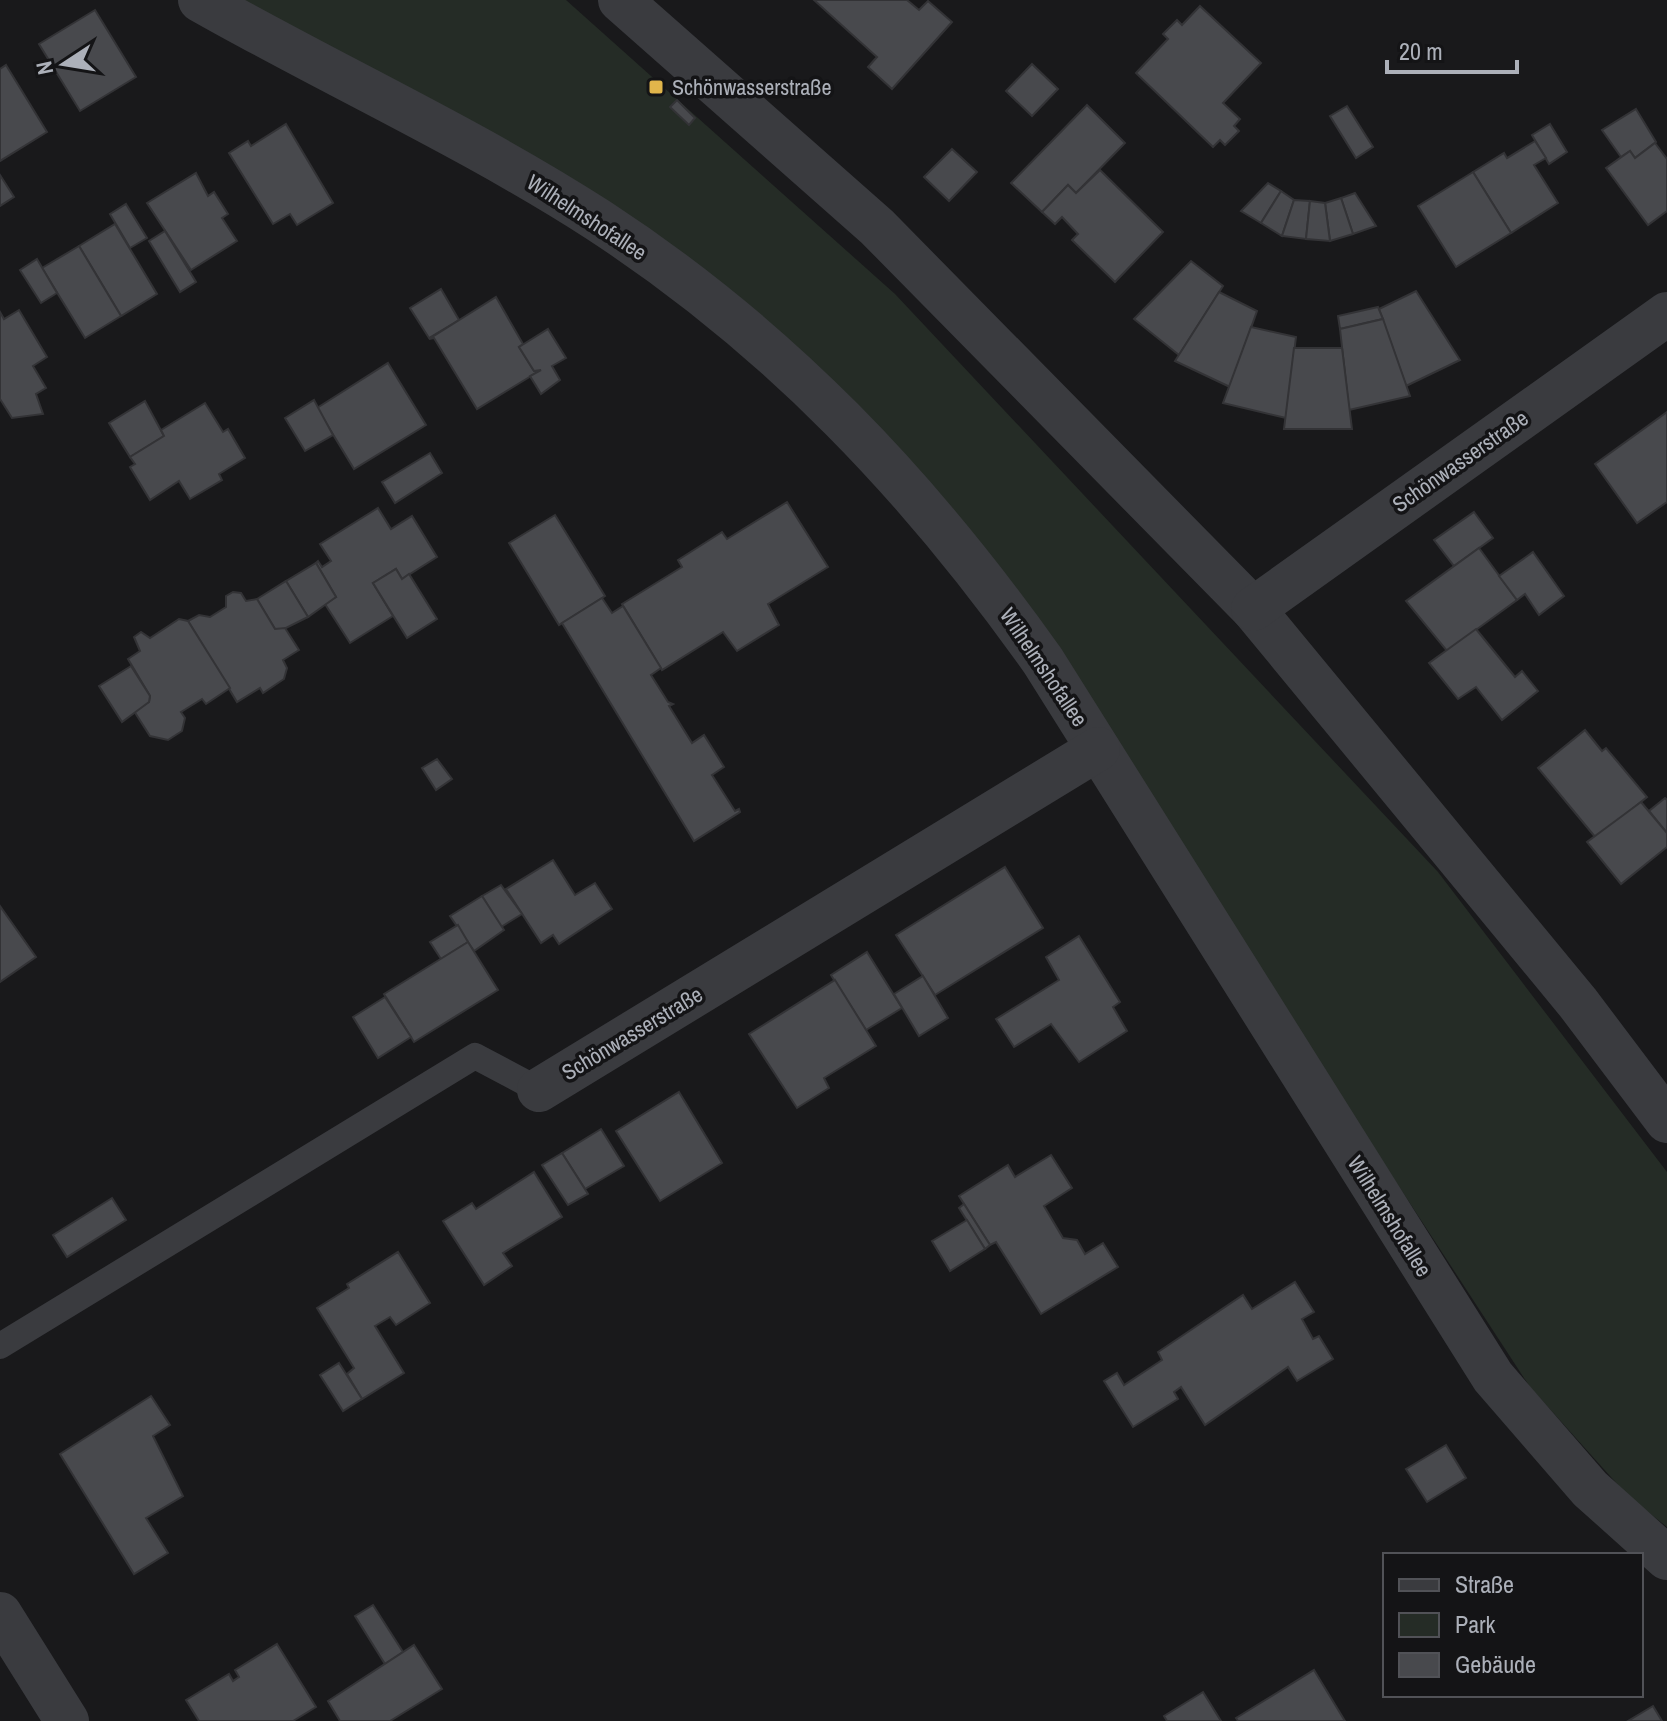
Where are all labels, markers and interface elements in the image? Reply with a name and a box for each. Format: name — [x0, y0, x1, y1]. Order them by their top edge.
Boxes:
north arrow — [24, 24, 104, 104]
scale bar — [1387, 24, 1517, 74]
text: 20 m — [1399, 35, 1443, 67]
text: N — [28, 59, 60, 78]
place label: Schönwasserstraße — [672, 72, 831, 102]
marker: Schönwasserstraße — [647, 78, 665, 96]
street label: Wilhelmshofallee — [521, 167, 653, 267]
street label: Schönwasserstraße — [1386, 403, 1534, 519]
street label: Wilhelmshofallee — [993, 602, 1095, 732]
street label: Schönwasserstraße — [556, 979, 708, 1087]
street label: Wilhelmshofallee — [1341, 1150, 1439, 1282]
legend — [1383, 1553, 1643, 1697]
text: Straße — [1455, 1568, 1514, 1600]
text: Park — [1455, 1608, 1496, 1640]
text: Gebäude — [1455, 1648, 1536, 1680]

